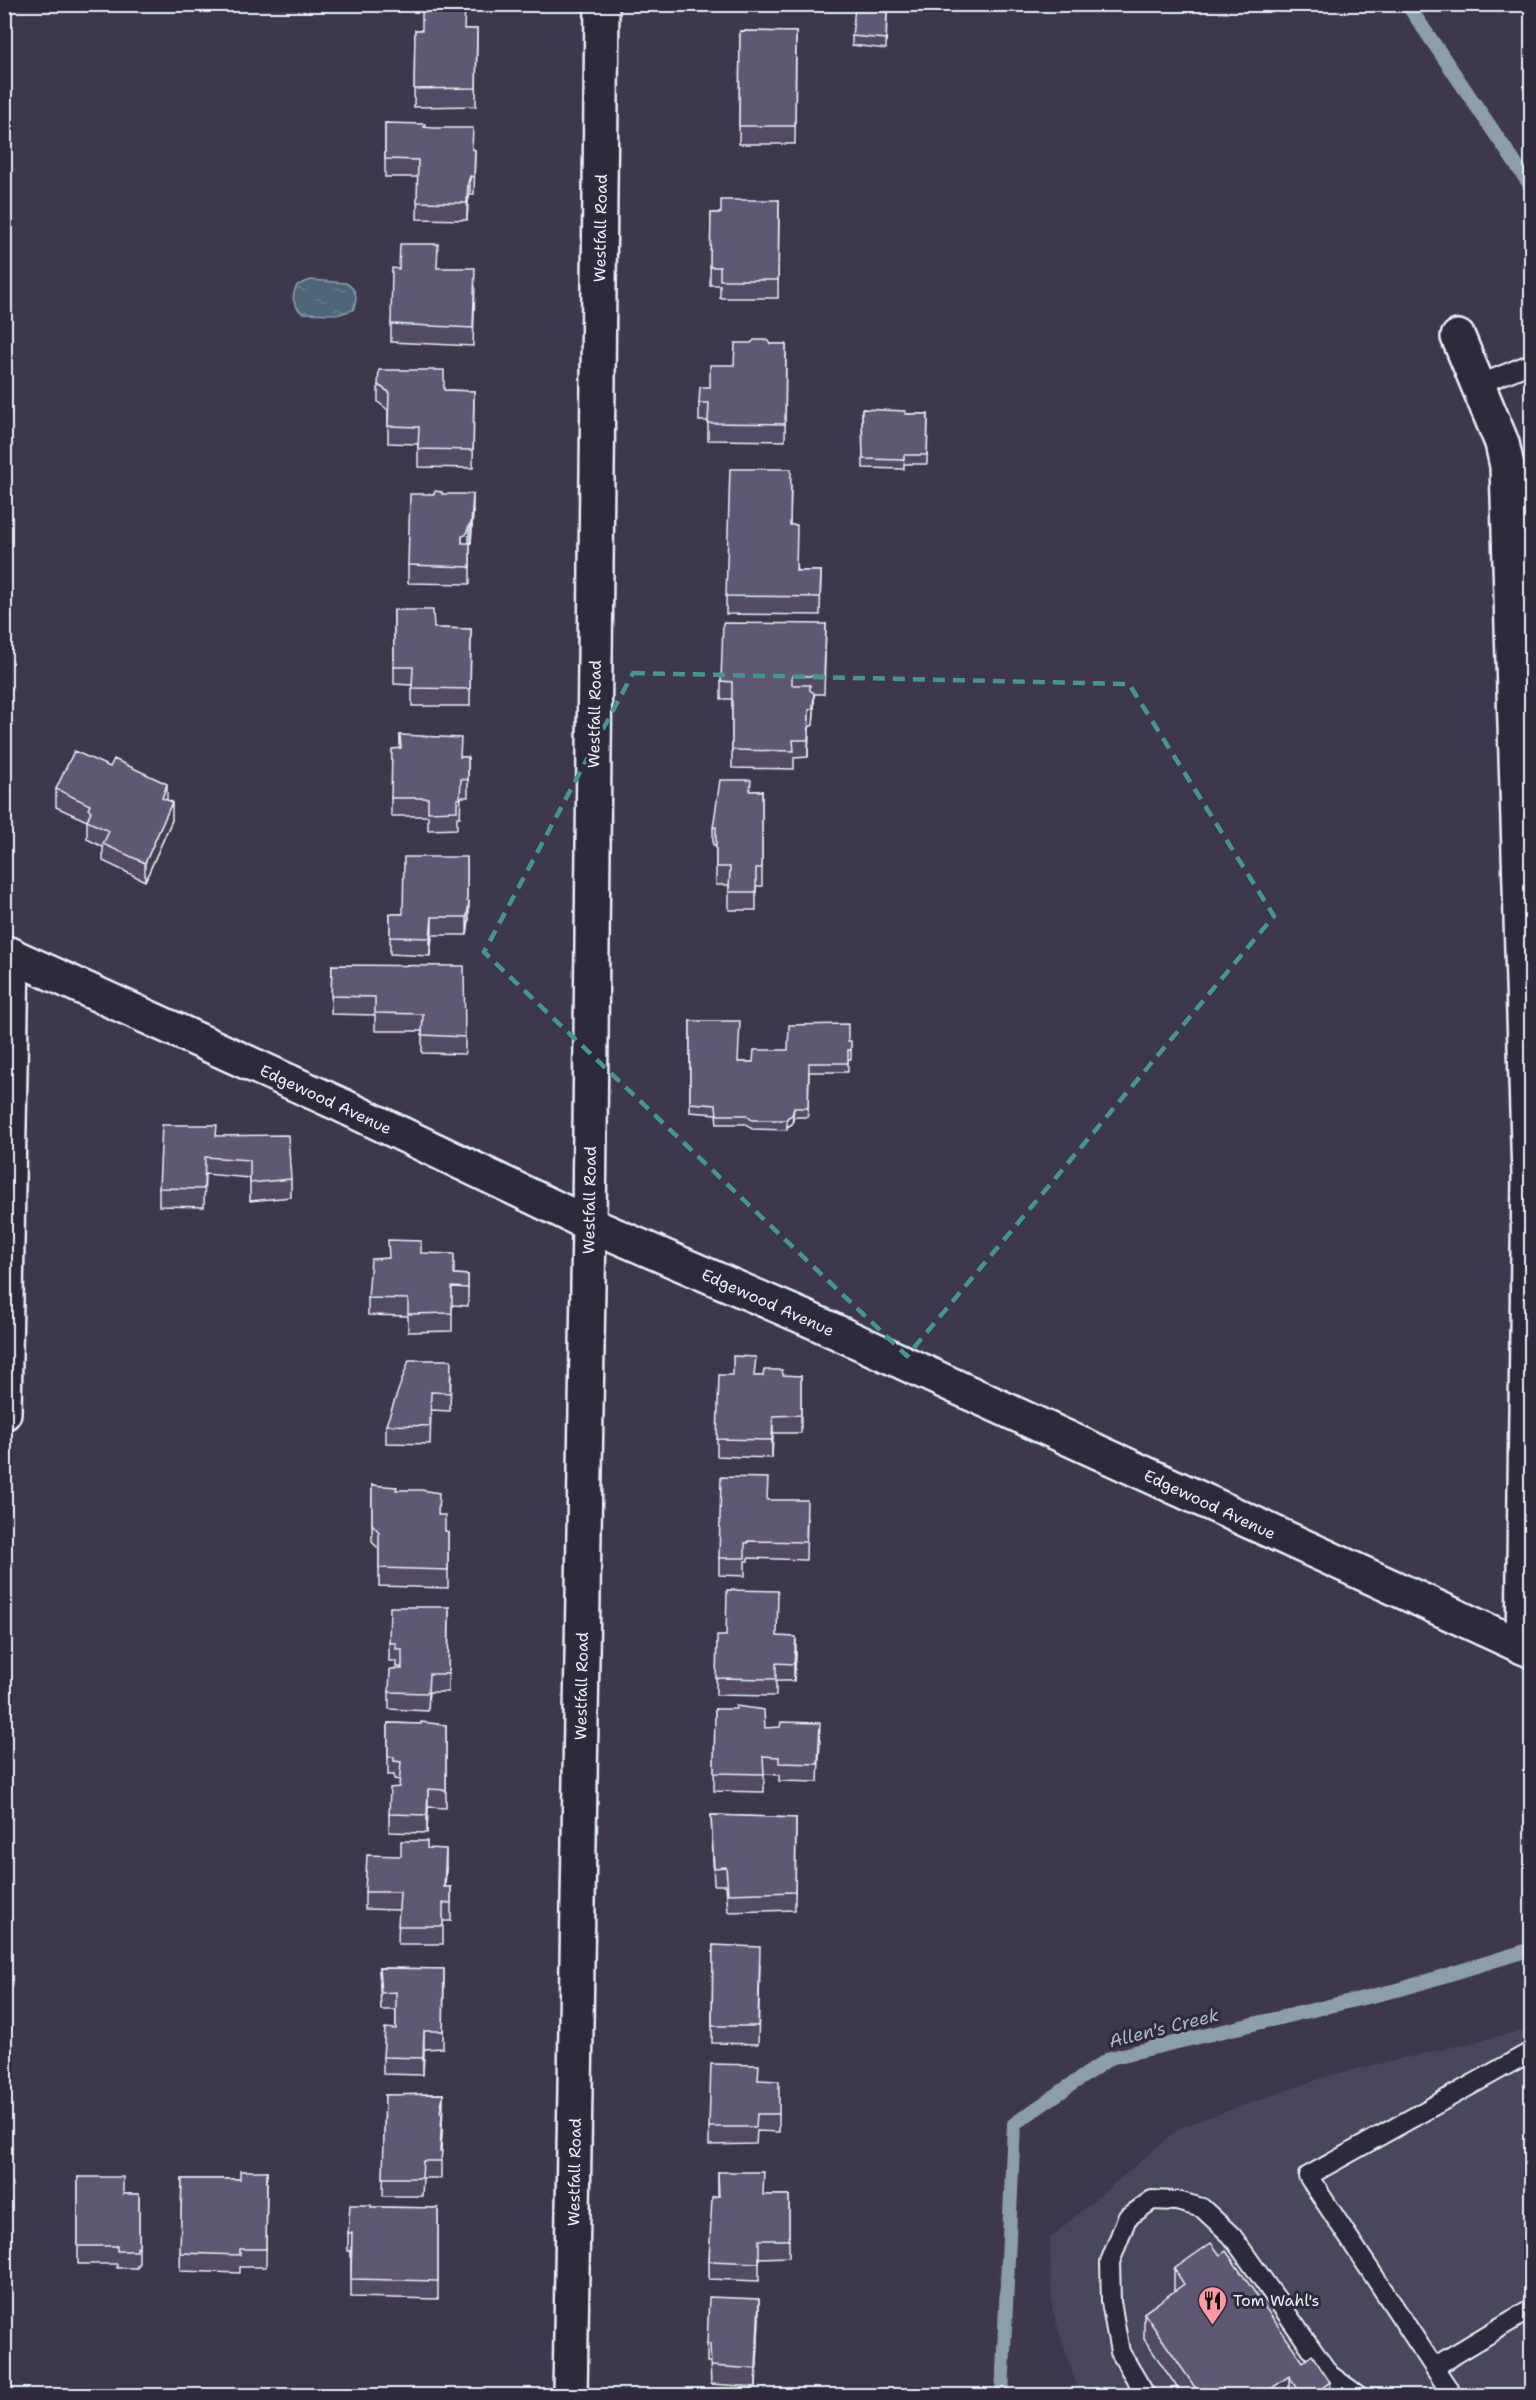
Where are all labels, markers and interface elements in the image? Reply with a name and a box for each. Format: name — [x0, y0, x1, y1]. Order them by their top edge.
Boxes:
street label: Westfall Road — [589, 174, 612, 282]
street label: Westfall Road — [583, 660, 606, 768]
street label: Edgewood Avenue — [257, 1060, 395, 1139]
street label: Westfall Road — [578, 1146, 601, 1254]
street label: Edgewood Avenue — [698, 1264, 837, 1341]
street label: Edgewood Avenue — [1141, 1465, 1279, 1544]
street label: Westfall Road — [570, 1632, 593, 1740]
water label: Allen's Creek — [1106, 2003, 1222, 2053]
street label: Westfall Road — [563, 2118, 586, 2226]
restaurant icon: Tom Wahl's — [1196, 2284, 1228, 2326]
place label: Tom Wahl's — [1233, 2290, 1320, 2311]

